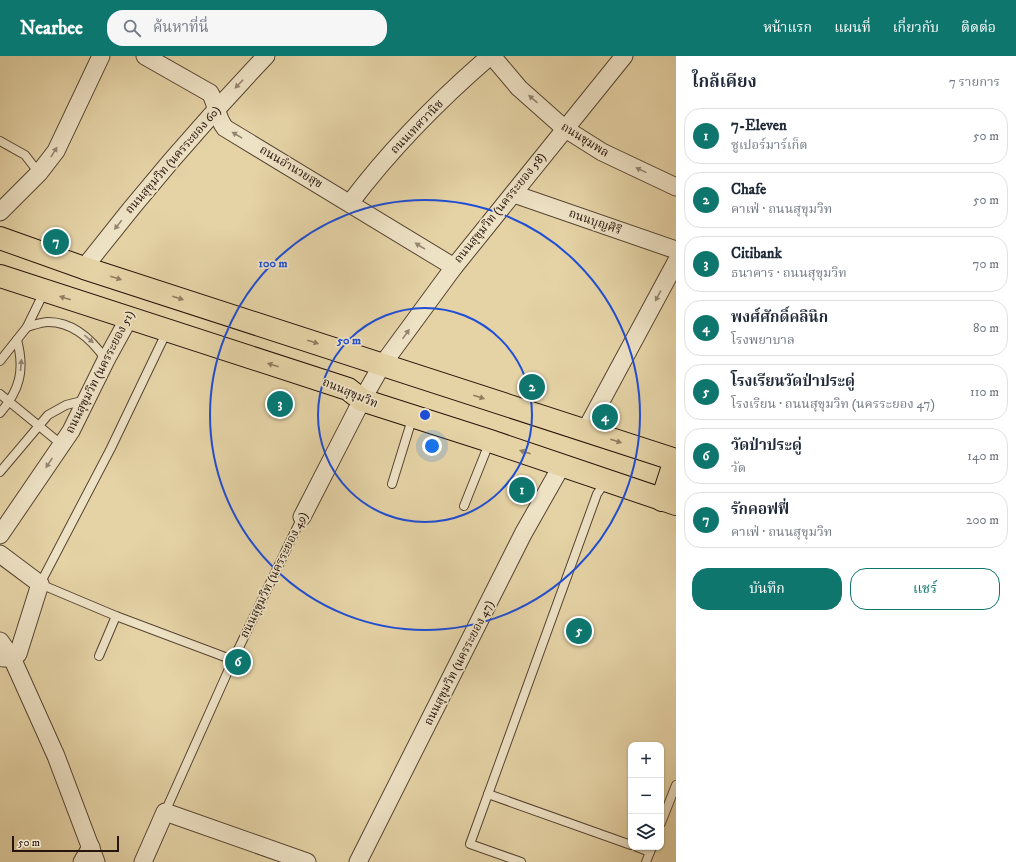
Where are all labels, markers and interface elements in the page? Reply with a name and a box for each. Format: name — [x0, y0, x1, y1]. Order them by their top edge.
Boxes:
search box — [107, 10, 387, 46]
text: Nearbee — [20, 17, 83, 40]
icon: search — [121, 17, 143, 39]
text: ค้นหาที่นี่ — [153, 18, 209, 37]
text: หน้าแรก — [763, 19, 812, 37]
text: แผนที่ — [834, 19, 871, 37]
text: เกี่ยวกับ — [893, 19, 939, 37]
text: ติดต่อ — [961, 19, 996, 37]
text: ใกล้เคียง — [692, 71, 757, 93]
text: 7 รายการ — [949, 74, 1000, 90]
one-way arrow — [234, 79, 244, 89]
one-way arrow — [528, 95, 538, 104]
street label: ถนนเทศวานิช — [387, 97, 447, 157]
street label: ถนนสุขุมวิท (นครระยอง 60) — [122, 103, 224, 217]
text: 7-Eleven — [731, 116, 787, 135]
street label: ถนนชุมพล — [558, 119, 612, 161]
text: 1 — [704, 128, 708, 144]
text: 50 m — [973, 128, 999, 144]
one-way arrow — [232, 131, 242, 139]
text: ซูเปอร์มาร์เก็ต — [731, 137, 808, 153]
street label: ถนนอำนวยสุข — [257, 142, 325, 192]
one-way arrow — [51, 146, 58, 158]
street label: ถนนสุขุมวิท (นครระยอง 58) — [451, 150, 549, 266]
one-way arrow — [635, 167, 646, 174]
text: Chafe — [731, 180, 766, 199]
text: 2 — [703, 192, 709, 208]
text: 50 m — [973, 192, 999, 208]
text: คาเฟ่ · ถนนสุขุมวิท — [731, 201, 832, 217]
street label: ถนนบุญศิริ — [567, 206, 623, 238]
one-way arrow — [113, 219, 122, 230]
pin: 7 — [43, 227, 69, 257]
one-way arrow — [415, 242, 425, 250]
text: Citibank — [731, 244, 782, 263]
text: 100 m — [259, 256, 287, 271]
text: 3 — [704, 256, 708, 272]
text: 70 m — [973, 256, 999, 272]
text: ธนาคาร · ถนนสุขุมวิท — [731, 265, 847, 281]
one-way arrow — [111, 275, 123, 281]
one-way arrow — [654, 290, 661, 302]
one-way arrow — [59, 295, 71, 301]
one-way arrow — [172, 295, 184, 301]
street label: ถนนสุขุมวิท (นครระยอง 51) — [62, 308, 138, 436]
text: พงศ์ศักดิ์คลินิก — [731, 308, 828, 327]
text: 4 — [702, 320, 710, 336]
text: 80 m — [973, 320, 999, 336]
one-way arrow — [402, 329, 410, 339]
text: โรงพยาบาล — [731, 332, 795, 348]
text: 50 m — [336, 333, 361, 348]
one-way arrow — [84, 335, 95, 344]
one-way arrow — [307, 339, 319, 345]
one-way arrow — [17, 359, 24, 371]
one-way arrow — [266, 362, 278, 368]
pin: 2 — [519, 372, 545, 402]
text: โรงเรียนวัดป่าประดู่ — [731, 372, 855, 391]
street label: ถนนสุขุมวิท — [320, 375, 380, 411]
text: 5 — [703, 384, 709, 400]
text: 110 m — [970, 384, 999, 400]
pin: 3 — [267, 389, 293, 419]
one-way arrow — [474, 394, 486, 400]
text: โรงเรียน · ถนนสุขุมวิท (นครระยอง 47) — [731, 396, 935, 412]
pin: 4 — [592, 402, 618, 432]
centre of rings — [418, 408, 432, 422]
your location — [422, 436, 442, 456]
text: วัดป่าประดู่ — [731, 436, 802, 455]
one-way arrow — [611, 438, 623, 444]
text: 6 — [703, 448, 709, 464]
text: 140 m — [967, 448, 999, 464]
one-way arrow — [519, 449, 531, 455]
one-way arrow — [45, 457, 53, 468]
text: วัด — [731, 460, 746, 476]
pin: 1 — [509, 475, 535, 505]
text: รักคอฟฟี่ — [731, 500, 789, 519]
street label: ถนนสุขุมวิท (นครระยอง 49) — [237, 509, 311, 641]
text: 7 — [703, 512, 709, 528]
text: 200 m — [966, 512, 999, 528]
text: คาเฟ่ · ถนนสุขุมวิท — [731, 524, 832, 540]
button: บันทึก — [692, 568, 842, 610]
button: แชร์ — [850, 568, 1000, 610]
street label: ถนนสุขุมวิท (นครระยอง 47) — [421, 598, 497, 728]
pin: 5 — [566, 616, 592, 646]
pin: 6 — [225, 647, 251, 677]
map controls — [628, 742, 664, 850]
button: + — [628, 742, 664, 778]
button: − — [628, 778, 664, 814]
button: layers — [628, 814, 664, 850]
scale bar — [12, 834, 119, 853]
text: 50 m — [18, 836, 40, 850]

